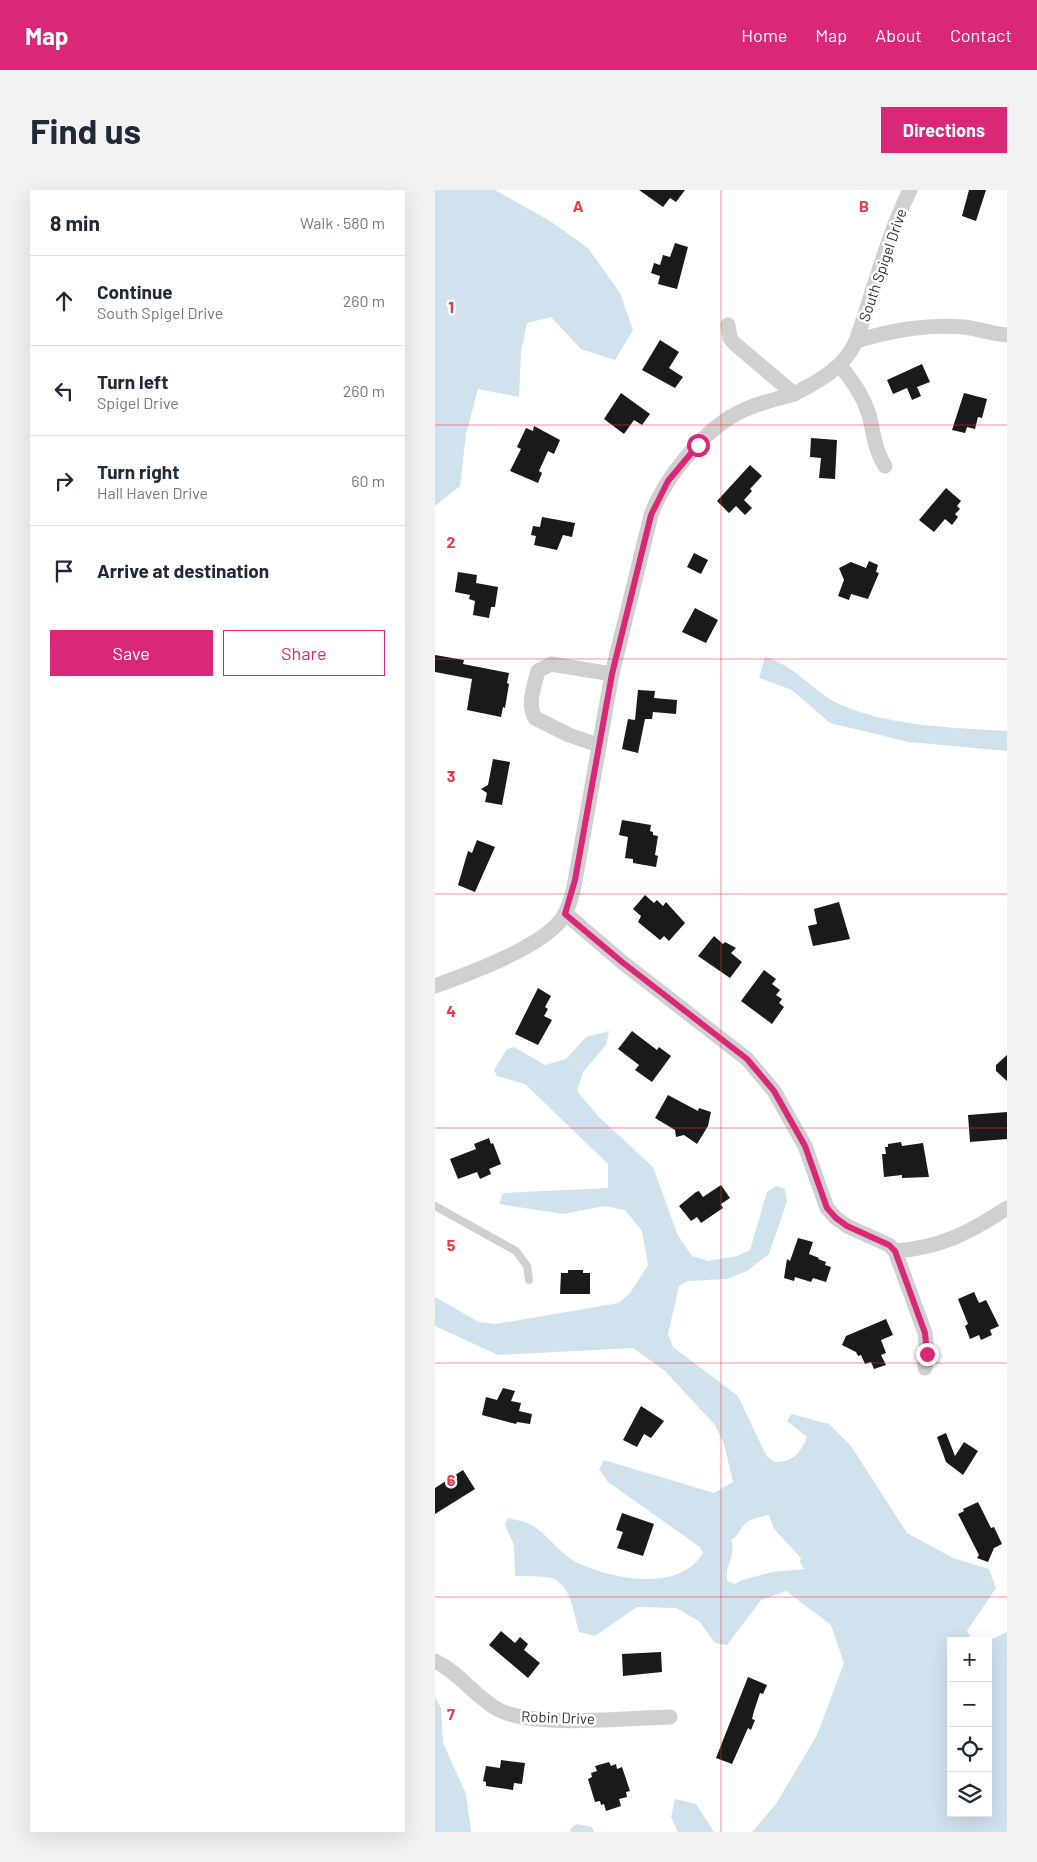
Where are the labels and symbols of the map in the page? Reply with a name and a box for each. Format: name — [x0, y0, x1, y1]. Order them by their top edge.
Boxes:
text: A — [573, 196, 584, 215]
text: B — [859, 196, 869, 215]
street label: South Spigel Drive — [854, 206, 910, 324]
text: 1 — [448, 297, 454, 316]
route start — [687, 434, 710, 457]
text: 2 — [447, 532, 456, 551]
text: 3 — [447, 766, 455, 785]
text: 4 — [446, 1001, 456, 1020]
text: 5 — [447, 1235, 456, 1254]
route end — [916, 1343, 939, 1366]
text: 6 — [447, 1470, 456, 1489]
text: 7 — [447, 1704, 455, 1723]
street label: Robin Drive — [521, 1707, 595, 1727]

